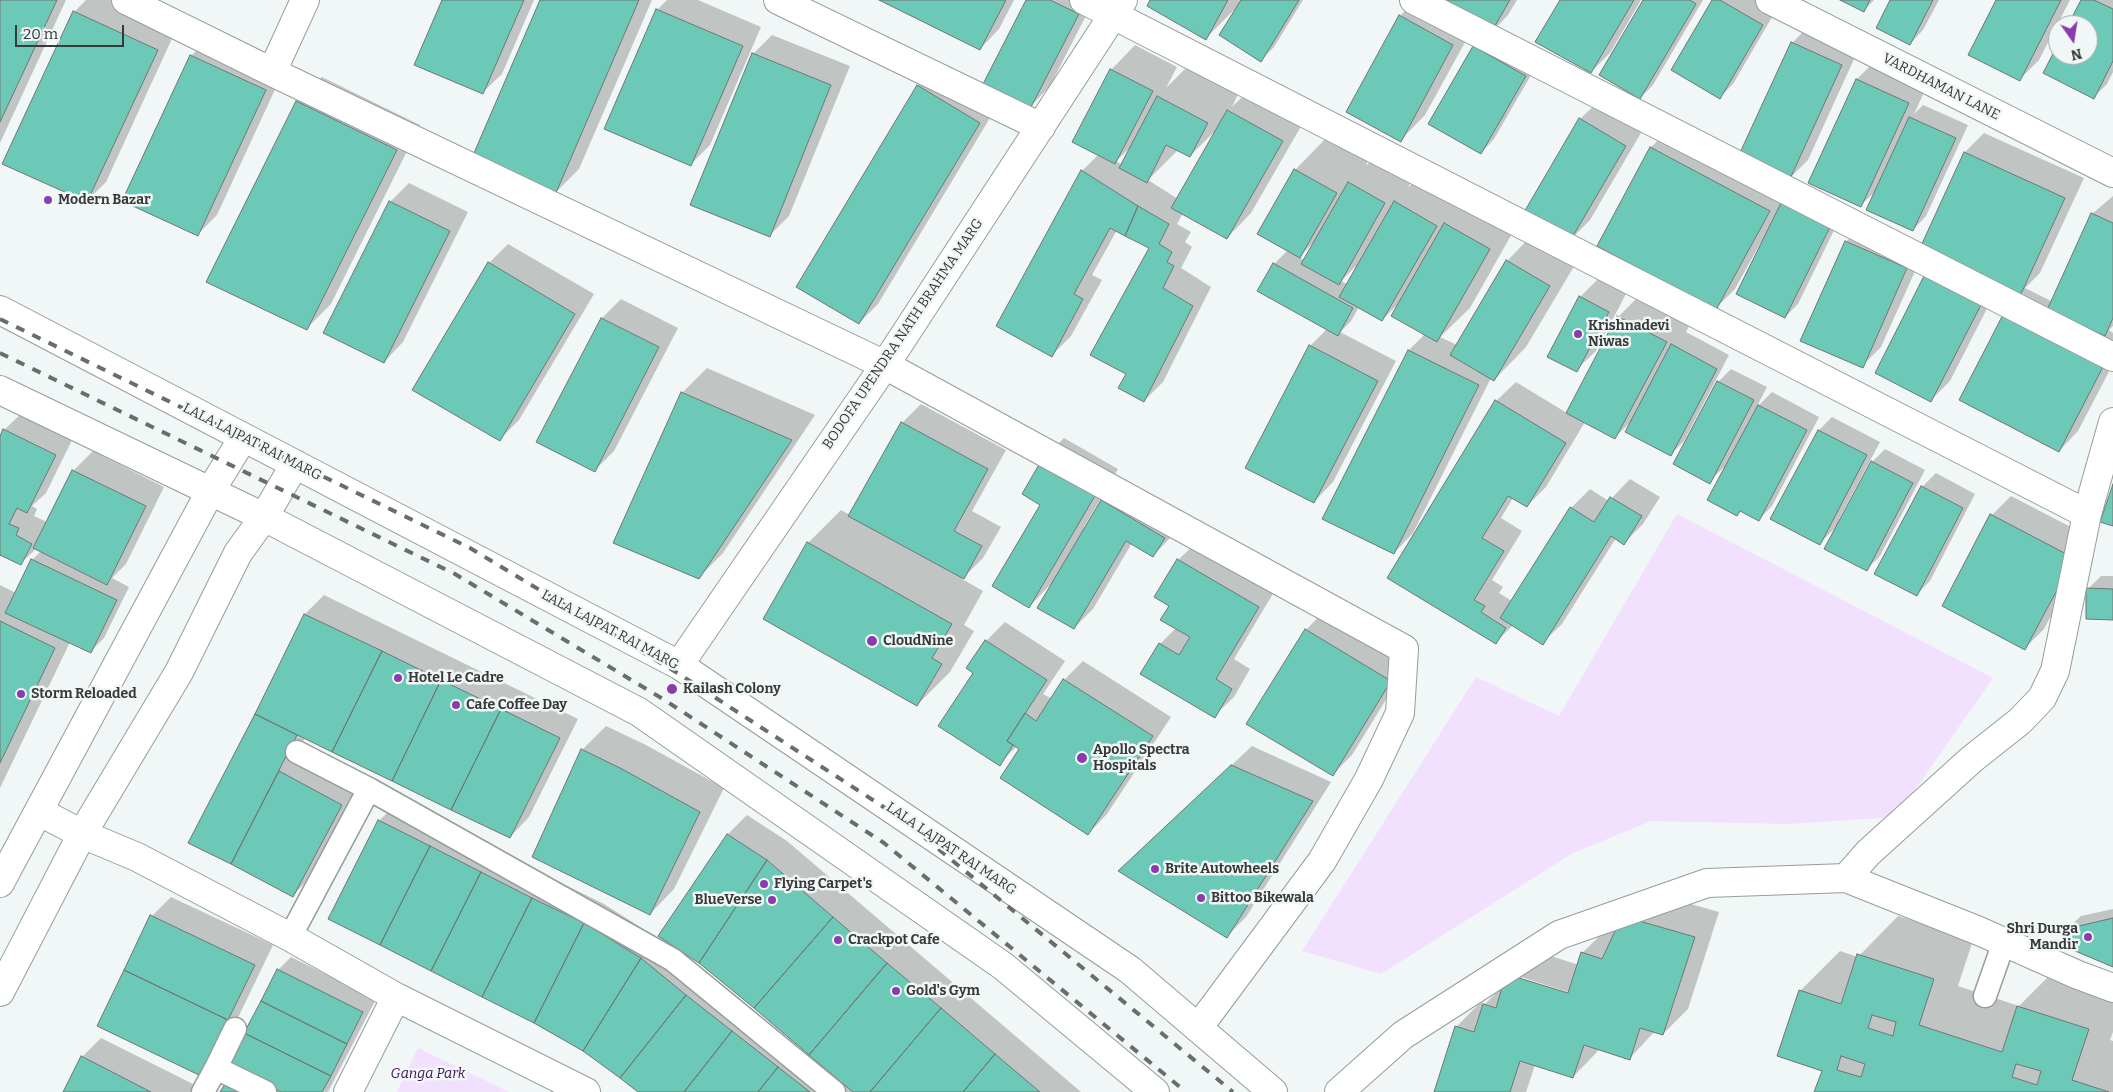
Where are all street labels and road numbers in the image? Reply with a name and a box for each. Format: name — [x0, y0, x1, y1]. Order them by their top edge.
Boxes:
street label: VARDHAMAN LANE — [1879, 50, 2003, 124]
street label: BODOFA UPENDRA NATH BRAHMA MARG — [819, 216, 987, 452]
street label: LALA LAJPAT RAI MARG — [180, 400, 324, 484]
street label: LALA LAJPAT RAI MARG — [538, 587, 682, 673]
street label: LALA LAJPAT RAI MARG — [883, 799, 1019, 899]

